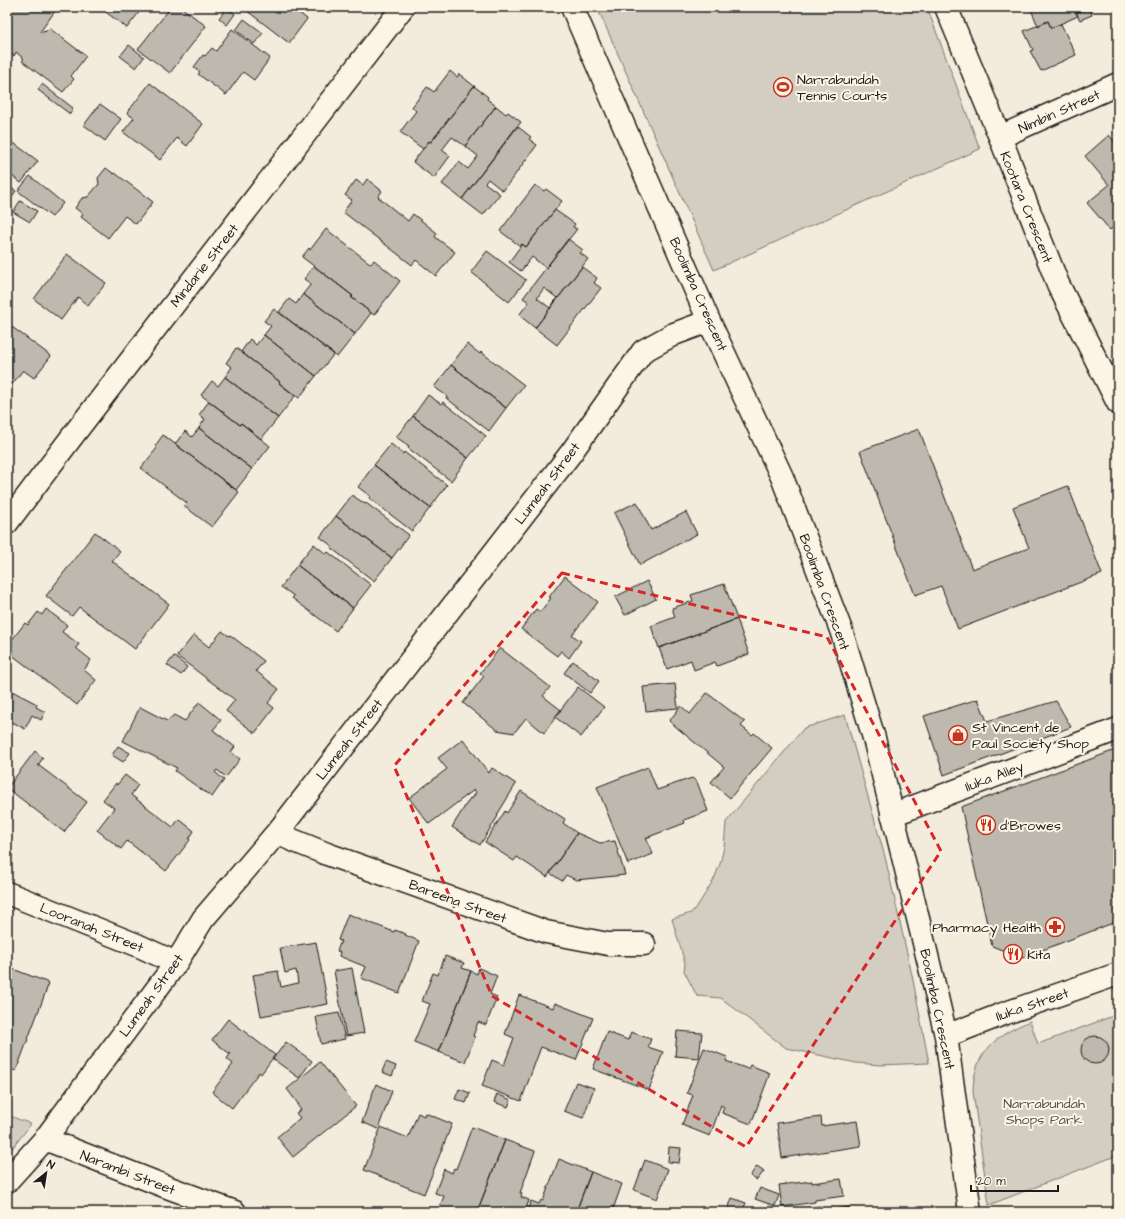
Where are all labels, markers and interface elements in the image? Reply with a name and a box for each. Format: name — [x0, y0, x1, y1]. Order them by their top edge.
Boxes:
place label: Narrabundah Tennis Courts — [797, 70, 887, 106]
sports icon: Narrabundah Tennis Courts — [772, 76, 794, 98]
street label: Nimbin Street — [1015, 85, 1104, 139]
street label: Kootara Crescent — [995, 149, 1058, 267]
street label: Mindarie Street — [166, 219, 244, 312]
street label: Boolimba Crescent — [664, 234, 732, 355]
street label: Lumeah Street — [510, 438, 586, 529]
street label: Boolimba Crescent — [794, 531, 855, 654]
street label: Lumeah Street — [312, 695, 388, 784]
place label: St Vincent de Paul Society Shop — [972, 718, 1089, 754]
shop icon: St Vincent de Paul Society Shop — [947, 724, 969, 746]
street label: Iluka Alley — [962, 756, 1027, 797]
restaurant icon: d'Browes — [975, 814, 997, 836]
place label: d'Browes — [1000, 816, 1061, 836]
street label: Bareena Street — [406, 875, 510, 929]
street label: Looranah Street — [37, 898, 147, 958]
pharmacy icon: Pharmacy Health — [1044, 916, 1066, 938]
place label: Pharmacy Health — [932, 918, 1041, 938]
restaurant icon: Kita — [1002, 943, 1024, 965]
place label: Kita — [1027, 945, 1050, 965]
street label: Boolimba Crescent — [914, 947, 960, 1072]
street label: Lumeah Street — [115, 950, 189, 1041]
street label: Iluka Street — [993, 983, 1072, 1027]
park label: Narrabundah Shops Park — [1003, 1094, 1085, 1130]
street label: Narambi Street — [77, 1146, 178, 1200]
north arrow — [26, 1153, 66, 1193]
text: N — [44, 1157, 58, 1173]
scale bar — [971, 1167, 1058, 1193]
text: 20 m — [977, 1173, 1006, 1190]

